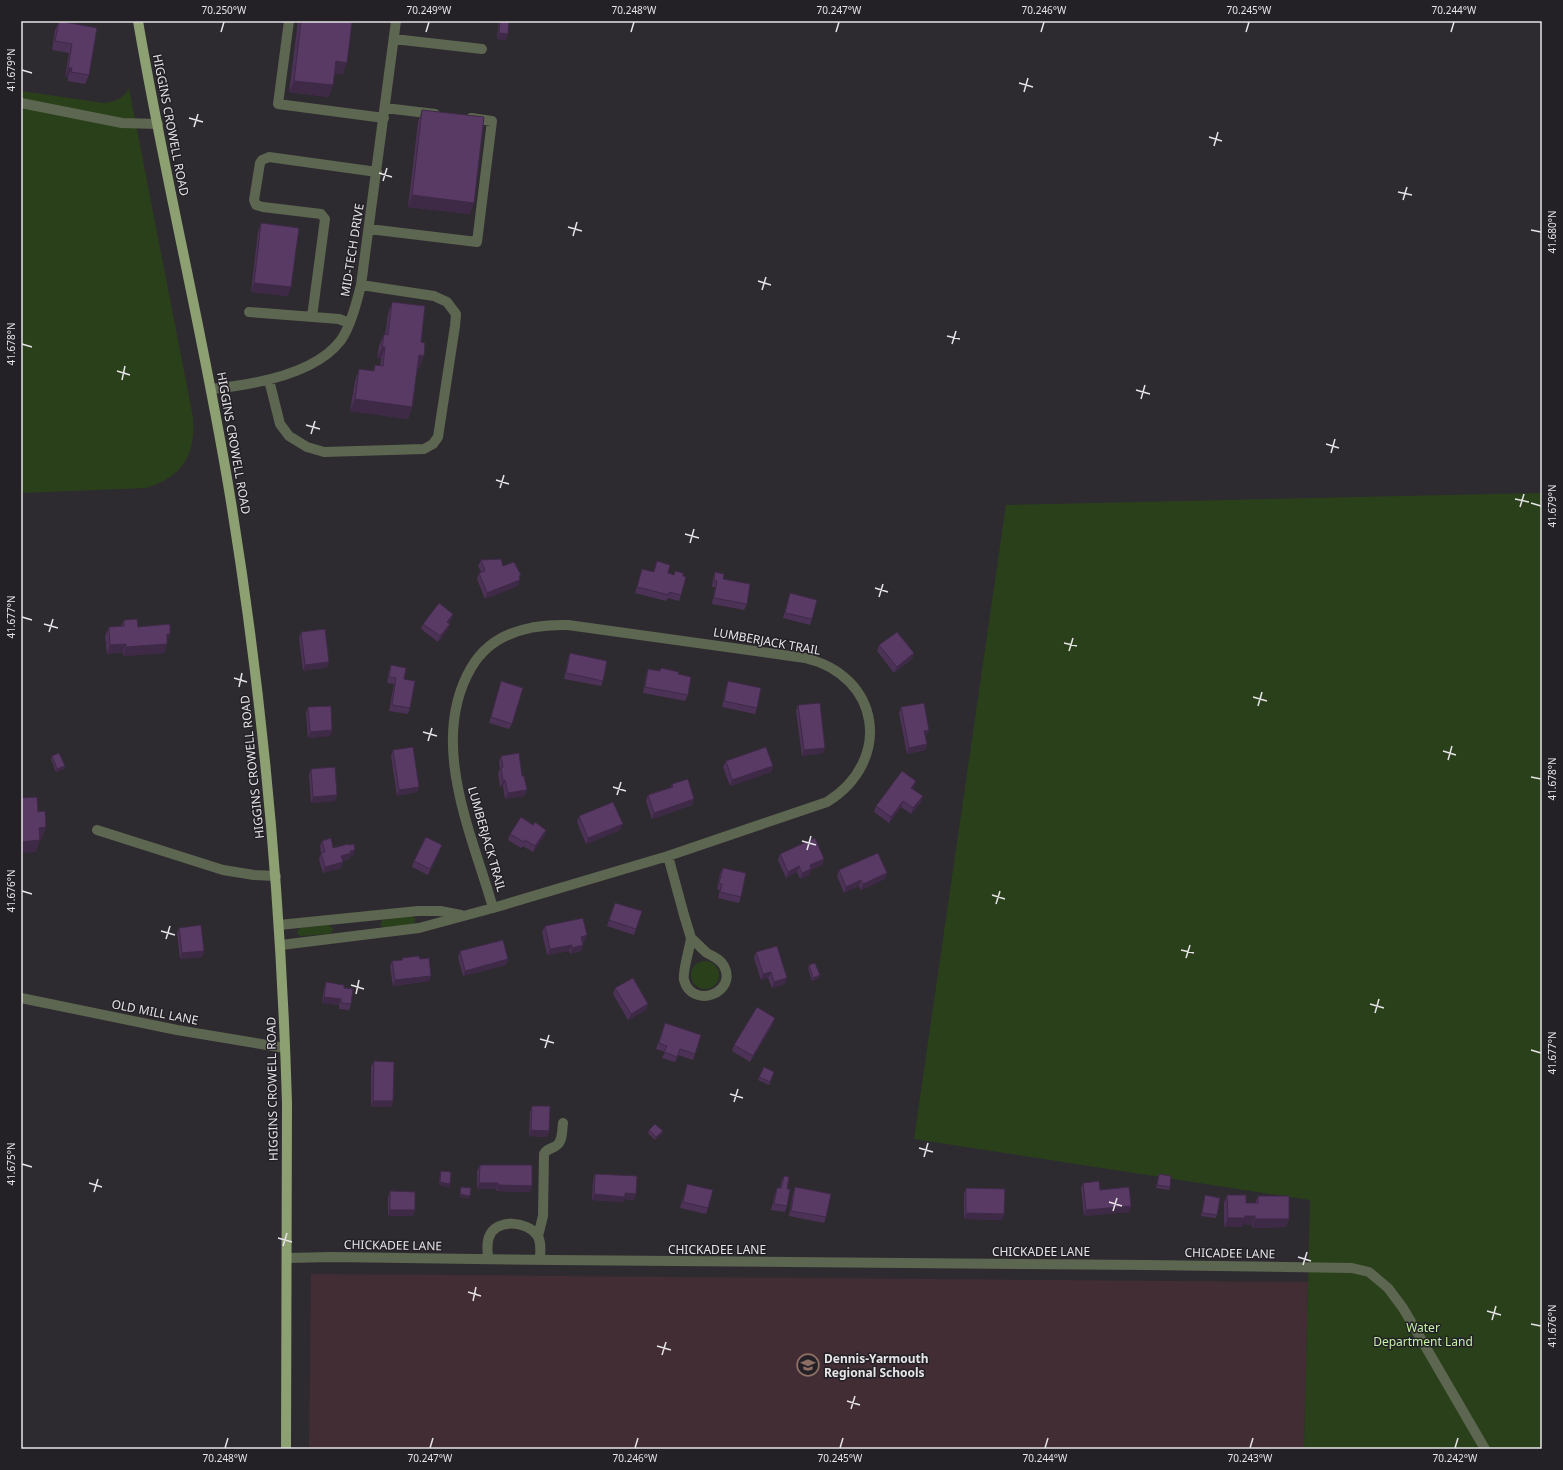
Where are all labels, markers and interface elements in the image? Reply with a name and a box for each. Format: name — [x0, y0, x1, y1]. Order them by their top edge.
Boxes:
text: 70.250°W — [202, 3, 247, 17]
text: 70.249°W — [407, 3, 452, 17]
text: 70.248°W — [612, 3, 657, 17]
text: 70.247°W — [817, 3, 862, 17]
text: 70.246°W — [1022, 3, 1067, 17]
text: 70.245°W — [1227, 3, 1272, 17]
text: 70.244°W — [1432, 3, 1477, 17]
text: 41.679°N — [4, 48, 18, 92]
street label: HIGGINS CROWELL ROAD — [149, 53, 193, 198]
street label: MID-TECH DRIVE — [336, 202, 368, 298]
text: 41.680°N — [1545, 210, 1559, 254]
text: 41.678°N — [4, 322, 18, 366]
street label: HIGGINS CROWELL ROAD — [213, 371, 255, 516]
text: 41.679°N — [1545, 484, 1559, 528]
text: 41.677°N — [4, 595, 18, 639]
street label: LUMBERJACK TRAIL — [712, 623, 822, 659]
street label: HIGGINS CROWELL ROAD — [236, 694, 268, 840]
text: 41.678°N — [1545, 757, 1559, 801]
street label: LUMBERJACK TRAIL — [464, 784, 510, 894]
text: 41.676°N — [4, 869, 18, 913]
street label: OLD MILL LANE — [110, 995, 200, 1029]
street label: HIGGINS CROWELL ROAD — [262, 1017, 282, 1161]
text: 41.677°N — [1545, 1031, 1559, 1075]
text: 41.675°N — [4, 1142, 18, 1186]
street label: CHICKADEE LANE — [344, 1236, 442, 1254]
street label: CHICKADEE LANE — [668, 1241, 766, 1258]
street label: CHICKADEE LANE — [992, 1243, 1090, 1260]
street label: CHICADEE LANE — [1184, 1244, 1276, 1262]
text: 41.676°N — [1545, 1304, 1559, 1348]
park label: Water Department Land — [1373, 1319, 1473, 1350]
place label: Dennis-Yarmouth Regional Schools — [824, 1350, 928, 1381]
school or university icon: Dennis-Yarmouth Regional Schools — [795, 1352, 821, 1378]
text: 70.248°W — [203, 1451, 248, 1465]
text: 70.247°W — [408, 1451, 453, 1465]
text: 70.246°W — [613, 1451, 658, 1465]
text: 70.245°W — [818, 1451, 863, 1465]
text: 70.244°W — [1023, 1451, 1068, 1465]
text: 70.243°W — [1228, 1451, 1273, 1465]
text: 70.242°W — [1433, 1451, 1478, 1465]

